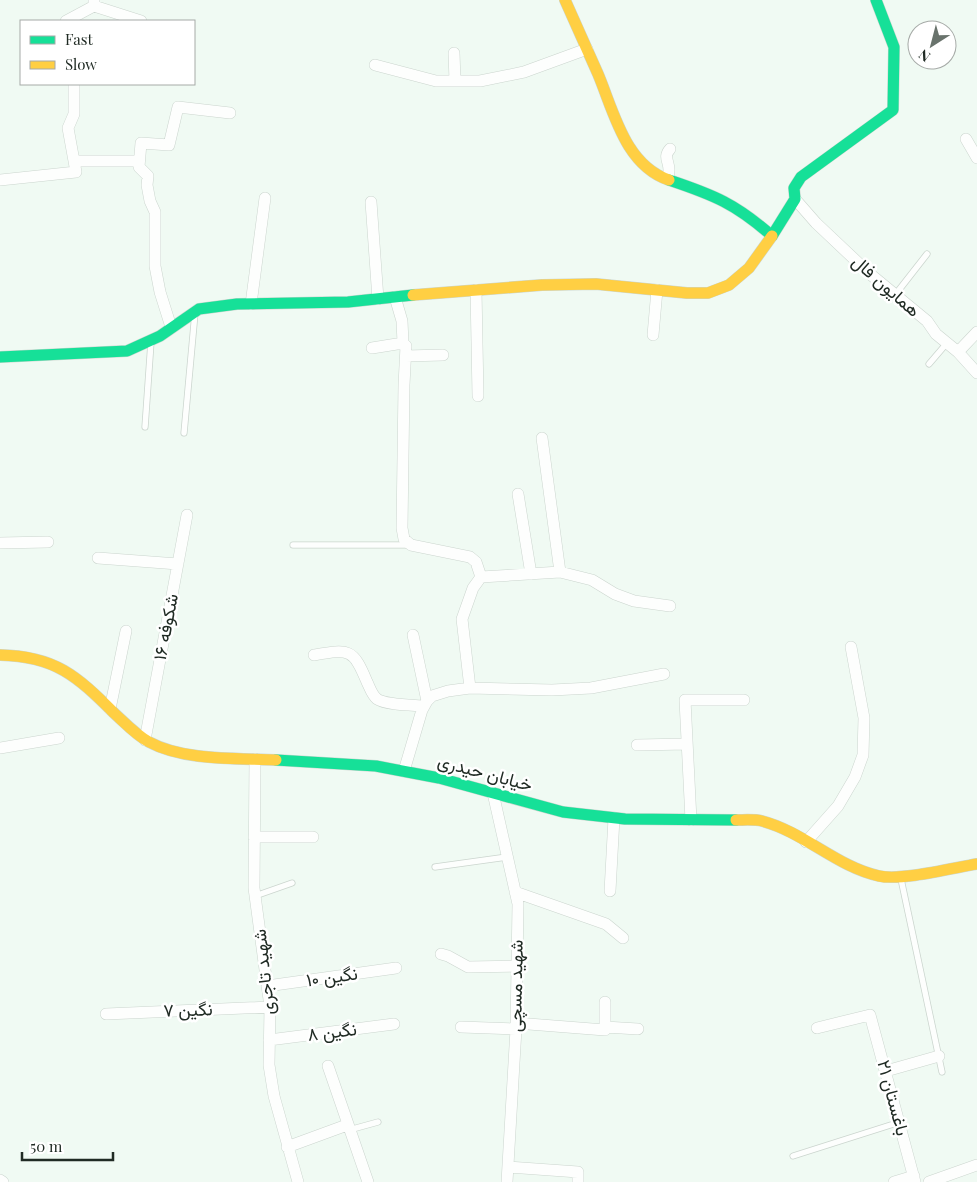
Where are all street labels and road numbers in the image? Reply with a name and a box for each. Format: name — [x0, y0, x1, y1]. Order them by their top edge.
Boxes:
street label: همایون فال — [847, 249, 926, 322]
street label: شکوفه ۱۶ — [147, 591, 183, 662]
street label: خیابان حیدری — [435, 748, 535, 796]
street label: شهید تاجری — [247, 928, 279, 1016]
street label: شهید مسچی — [502, 940, 529, 1032]
street label: نگین ۱۰ — [305, 961, 359, 991]
street label: نگین ۷ — [163, 996, 213, 1022]
street label: نگین ۸ — [306, 1016, 358, 1046]
street label: باغستان ۲۱ — [872, 1057, 916, 1138]

